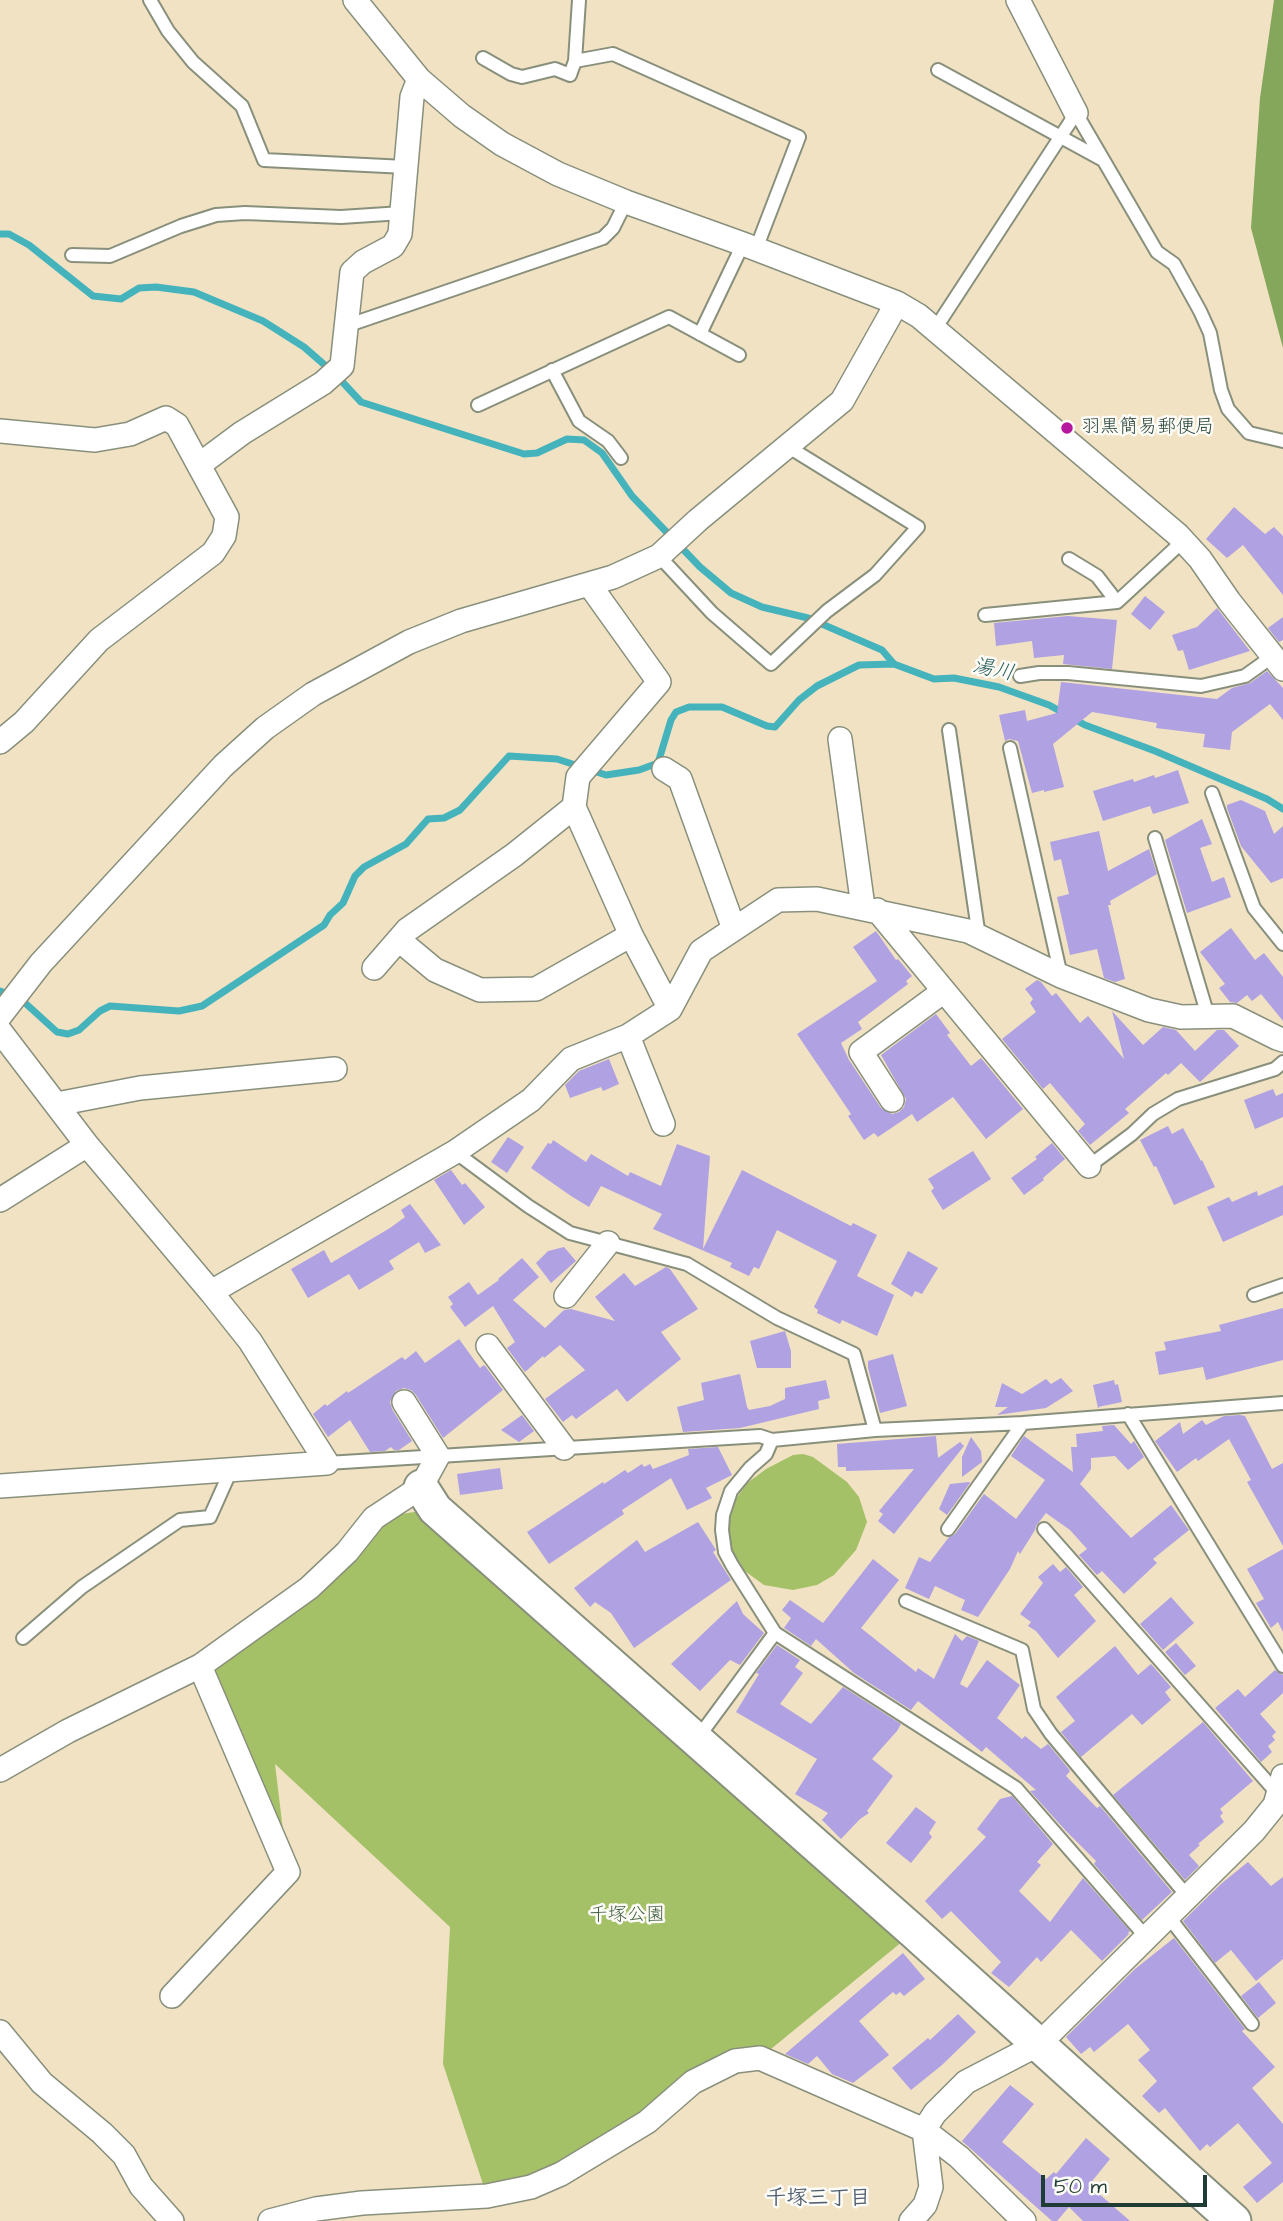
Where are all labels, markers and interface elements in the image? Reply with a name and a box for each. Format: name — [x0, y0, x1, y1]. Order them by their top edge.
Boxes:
place label: 羽黒簡易郵便局 — [1081, 417, 1214, 439]
marker: 羽黒簡易郵便局 — [1059, 420, 1075, 436]
water label: 湯川 — [970, 654, 1016, 688]
park label: 千塚公園 — [589, 1905, 665, 1927]
scale bar — [1045, 2162, 1211, 2206]
text: 50 m — [1054, 2172, 1107, 2201]
district label: 千塚三丁目 — [766, 2187, 870, 2213]

